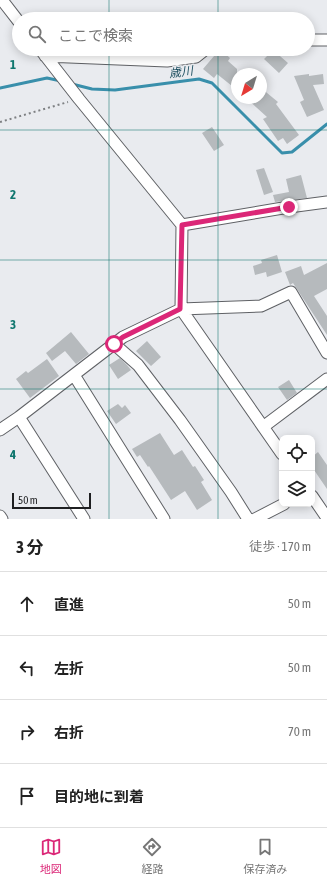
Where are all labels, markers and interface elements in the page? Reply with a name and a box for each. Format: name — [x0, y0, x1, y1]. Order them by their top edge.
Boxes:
search box — [12, 12, 315, 56]
icon: search — [26, 23, 48, 45]
text: ここで検索 — [58, 27, 133, 44]
text: 1 — [10, 57, 16, 72]
water label: 歳川 — [168, 63, 196, 80]
north arrow — [231, 68, 267, 104]
text: 2 — [10, 187, 16, 202]
route end — [280, 198, 298, 216]
text: 3 — [10, 317, 16, 332]
route start — [105, 335, 123, 353]
map controls — [279, 435, 315, 507]
button: locate — [279, 435, 315, 471]
text: 4 — [9, 447, 16, 462]
button: layers — [279, 471, 315, 507]
scale bar — [12, 491, 91, 510]
text: 50 m — [18, 494, 38, 506]
text: 3 分 — [16, 537, 43, 557]
text: 徒歩 · 170 m — [249, 539, 311, 554]
icon: ahead — [16, 593, 38, 615]
text: 直進 — [54, 596, 84, 613]
text: 50 m — [288, 596, 311, 611]
icon: left — [16, 657, 38, 679]
text: 左折 — [54, 660, 84, 677]
text: 50 m — [288, 660, 311, 675]
icon: right — [16, 721, 38, 743]
text: 右折 — [54, 724, 84, 741]
text: 70 m — [288, 724, 311, 739]
icon: arrive — [16, 785, 38, 807]
text: 目的地に到着 — [54, 788, 144, 805]
tab: 地図 — [40, 836, 62, 876]
tab: 経路 — [141, 836, 163, 876]
tab: 保存済み — [243, 836, 287, 876]

